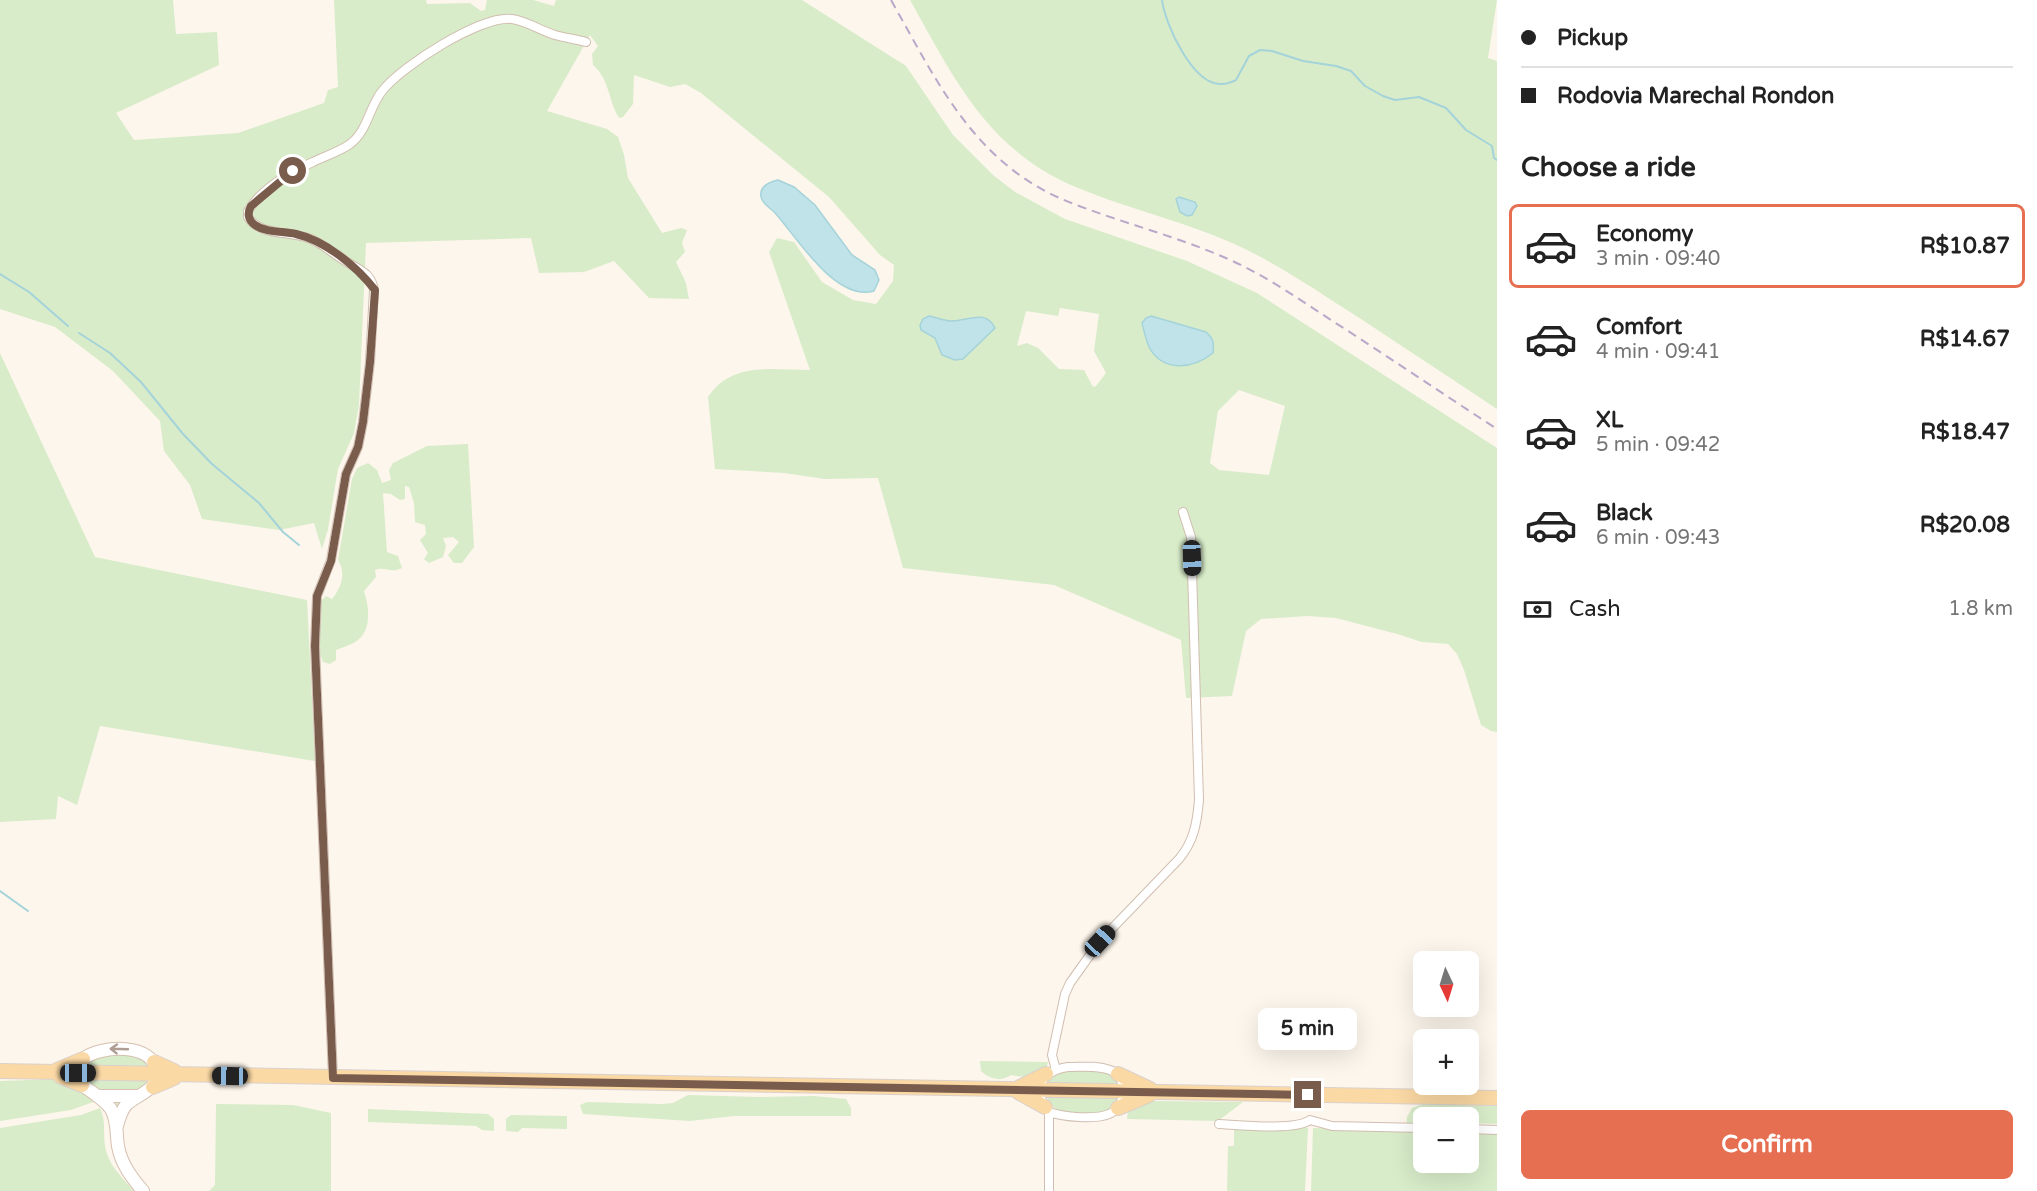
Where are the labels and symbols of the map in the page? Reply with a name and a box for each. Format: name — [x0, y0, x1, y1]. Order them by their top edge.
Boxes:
route start — [279, 157, 306, 184]
car — [1182, 540, 1202, 576]
car — [1081, 922, 1119, 960]
north arrow — [1413, 951, 1479, 1017]
callout: 5 min — [1258, 1008, 1358, 1050]
one-way arrow — [109, 1044, 129, 1055]
car — [60, 1064, 96, 1082]
car — [212, 1067, 248, 1085]
route end — [1294, 1081, 1321, 1108]

